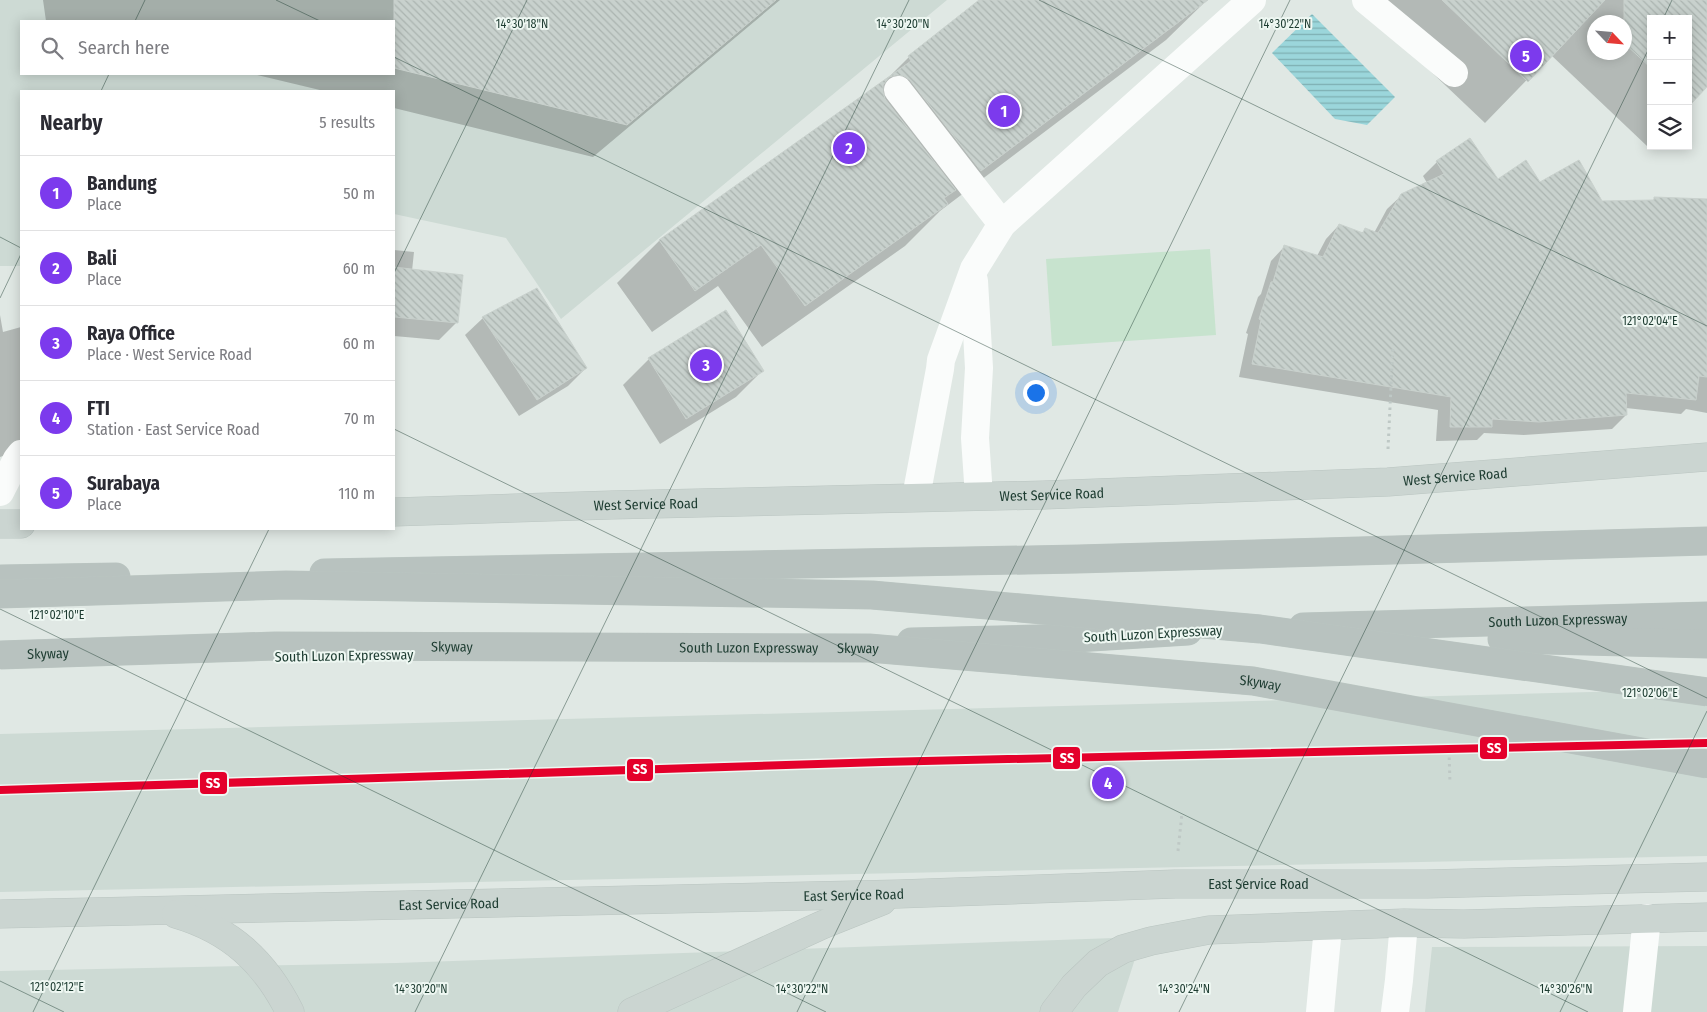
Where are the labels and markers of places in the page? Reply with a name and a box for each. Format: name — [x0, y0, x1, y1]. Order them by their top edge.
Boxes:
pin: 5 — [1510, 37, 1542, 75]
pin: 1 — [988, 92, 1020, 130]
pin: 2 — [833, 129, 865, 167]
pin: 3 — [690, 346, 722, 384]
pin: 4 — [1092, 764, 1124, 802]

